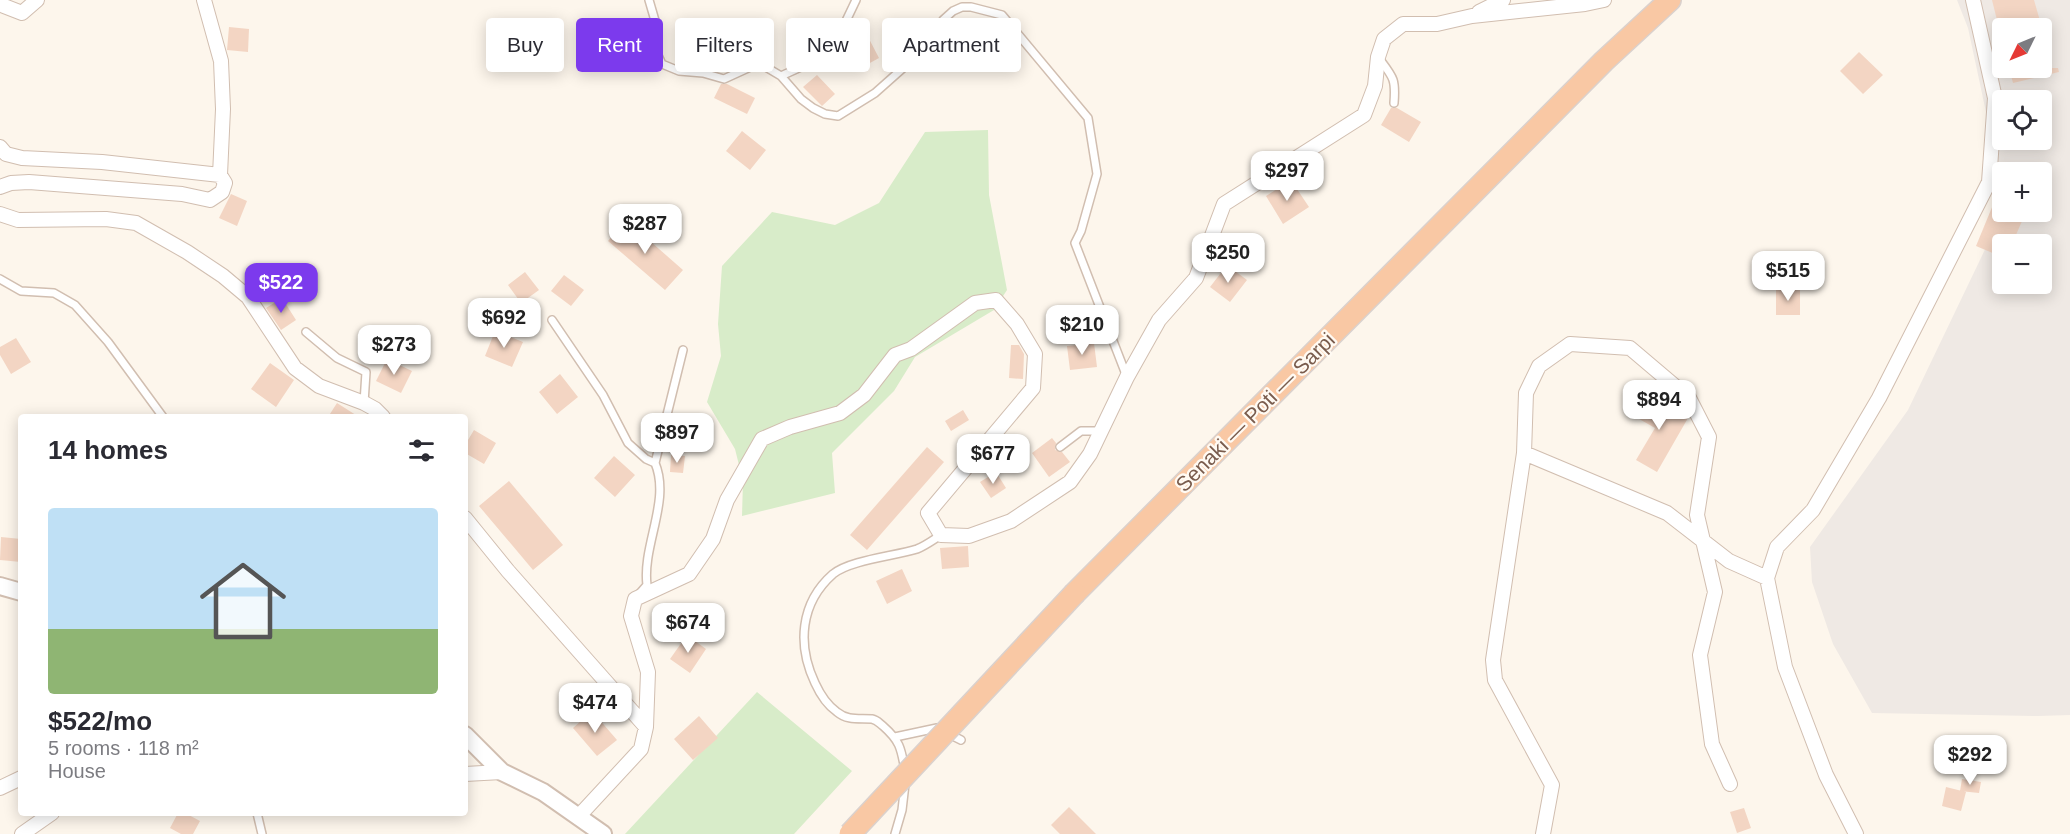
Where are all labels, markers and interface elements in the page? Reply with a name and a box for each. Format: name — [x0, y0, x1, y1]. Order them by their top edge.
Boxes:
chip: Buy — [486, 18, 564, 72]
chip: Rent — [576, 18, 663, 72]
chip: Filters — [675, 18, 774, 72]
chip: New — [786, 18, 870, 72]
chip: Apartment — [882, 18, 1021, 72]
north arrow — [1992, 18, 2052, 78]
map controls — [1992, 18, 2052, 294]
button: locate — [1992, 90, 2052, 150]
pin: $297 — [1251, 151, 1323, 202]
text: $297 — [1265, 159, 1309, 181]
button: + — [1992, 162, 2052, 222]
pin: $287 — [609, 204, 681, 255]
text: $287 — [623, 212, 667, 234]
pin: $250 — [1192, 233, 1264, 284]
button: − — [1992, 234, 2052, 294]
text: $250 — [1206, 241, 1250, 263]
pin: $515 — [1752, 251, 1824, 302]
text: $515 — [1766, 259, 1810, 281]
pin: $522 — [245, 263, 317, 314]
text: $522 — [259, 271, 303, 293]
pin: $692 — [468, 298, 540, 349]
pin: $210 — [1046, 305, 1118, 356]
text: $692 — [482, 306, 526, 328]
text: $210 — [1060, 313, 1104, 335]
pin: $273 — [358, 325, 430, 376]
street label: Senaki — Poti — Sarpi — [1171, 328, 1339, 496]
text: $273 — [372, 333, 416, 355]
pin: $894 — [1623, 380, 1695, 431]
text: $894 — [1637, 388, 1681, 410]
pin: $897 — [641, 413, 713, 464]
text: $897 — [655, 421, 699, 443]
icon: filters — [405, 434, 438, 467]
pin: $677 — [957, 434, 1029, 485]
text: 14 homes — [48, 435, 168, 465]
text: $677 — [971, 442, 1015, 464]
icon: home — [189, 547, 297, 655]
pin: $674 — [652, 603, 724, 654]
text: $674 — [666, 611, 710, 633]
pin: $474 — [559, 683, 631, 734]
text: $474 — [573, 691, 617, 713]
text: $522/mo — [48, 706, 152, 736]
pin: $292 — [1934, 735, 2006, 786]
text: 5 rooms · 118 m² — [48, 737, 199, 759]
text: $292 — [1948, 743, 1992, 765]
text: House — [48, 760, 106, 782]

